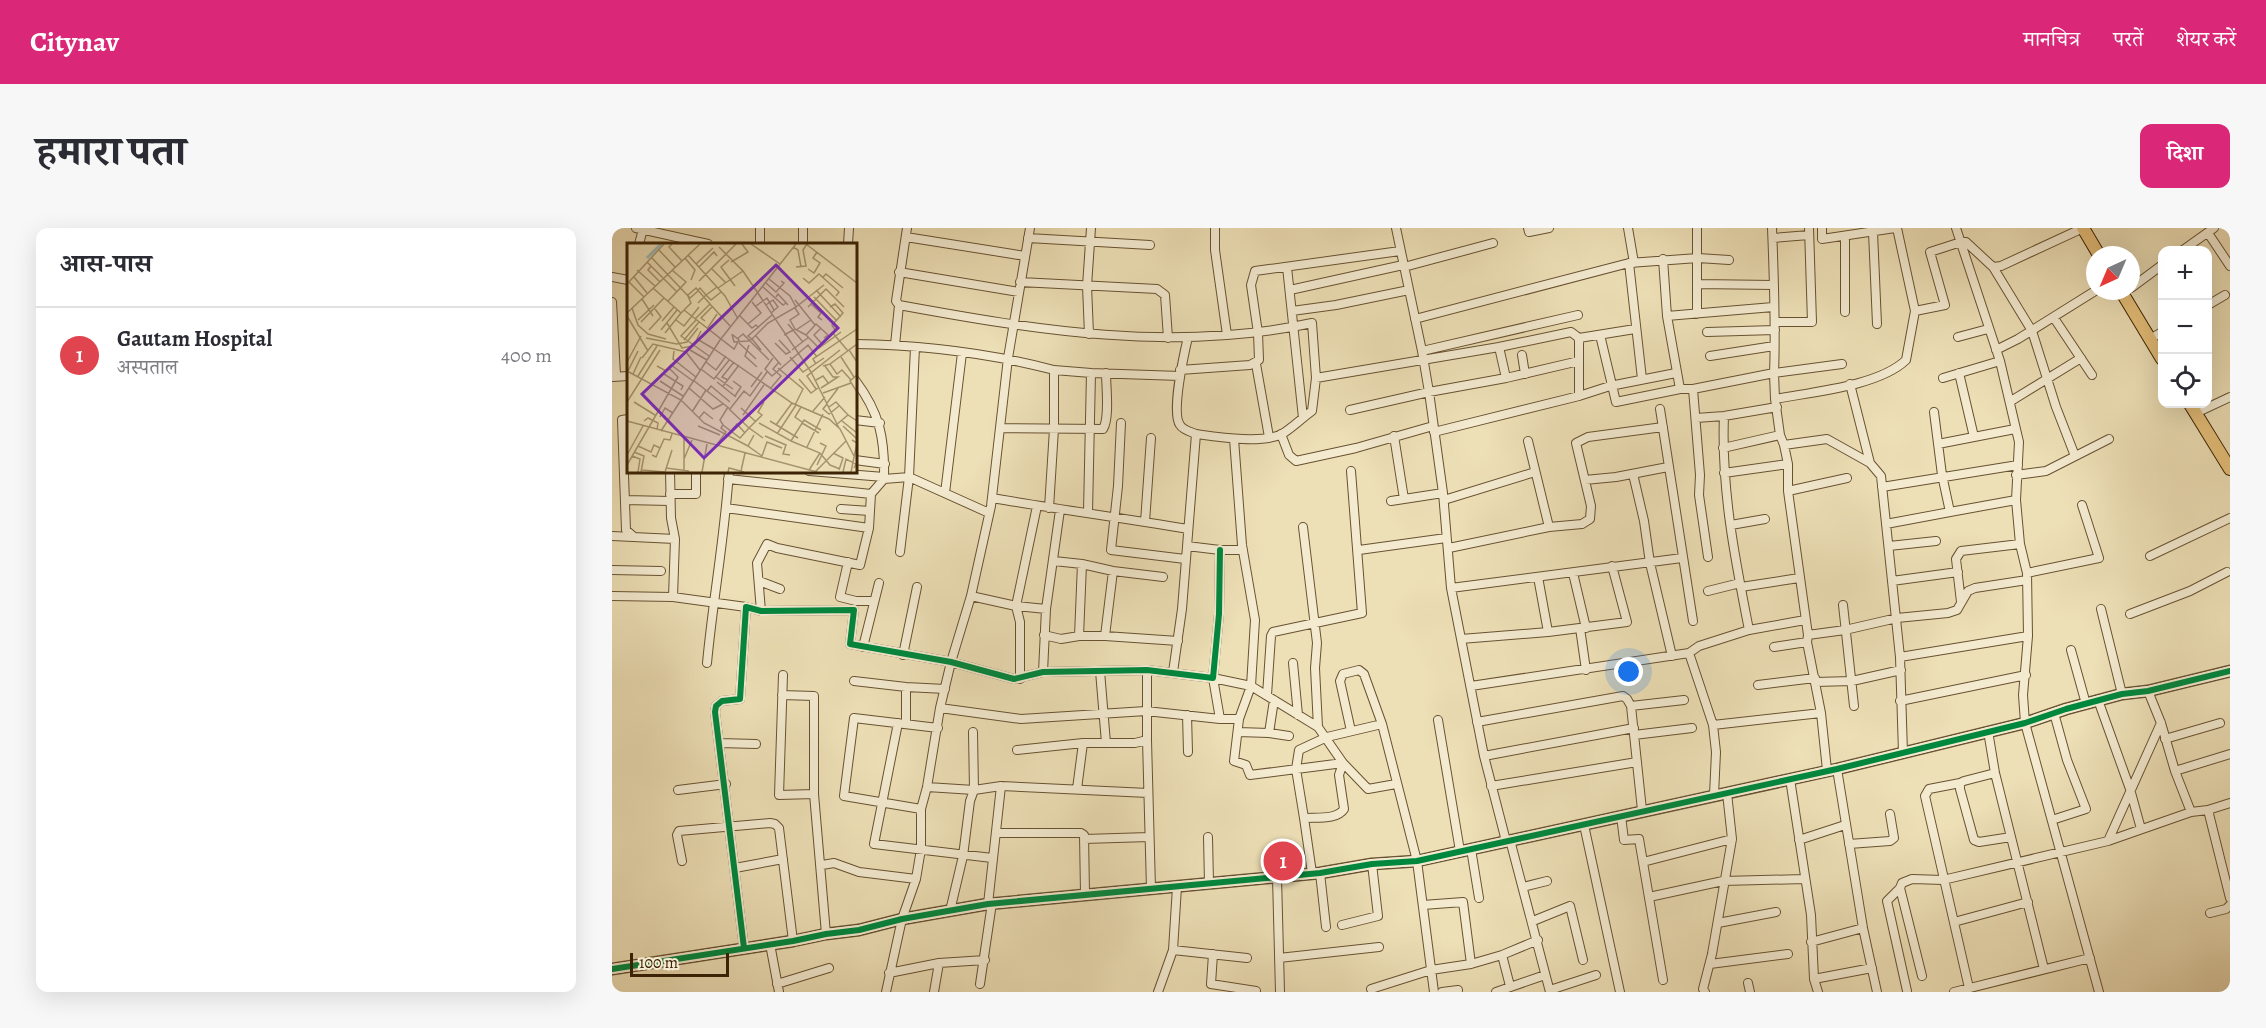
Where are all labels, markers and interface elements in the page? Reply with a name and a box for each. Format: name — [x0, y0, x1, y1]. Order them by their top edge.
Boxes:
text: Citynav — [30, 23, 119, 61]
text: मानचित्र — [2023, 25, 2080, 53]
text: परतें — [2113, 25, 2143, 53]
text: शेयर करें — [2176, 25, 2236, 53]
text: हमारा पता — [36, 122, 186, 179]
button: दिशा — [2140, 124, 2230, 188]
inset map — [627, 243, 856, 472]
text: आस-पास — [60, 246, 152, 281]
north arrow — [2086, 246, 2140, 300]
map controls — [2158, 246, 2212, 408]
button: + — [2158, 246, 2212, 300]
button: − — [2158, 300, 2212, 354]
text: Gautam Hospital — [117, 324, 272, 354]
text: 1 — [76, 342, 83, 369]
text: 400 m — [501, 342, 552, 369]
text: अस्पताल — [117, 354, 178, 381]
button: locate — [2158, 354, 2212, 408]
your location — [1614, 657, 1643, 686]
pin: 1 — [1264, 838, 1302, 884]
scale bar — [630, 950, 729, 978]
text: 100 m — [639, 952, 678, 974]

